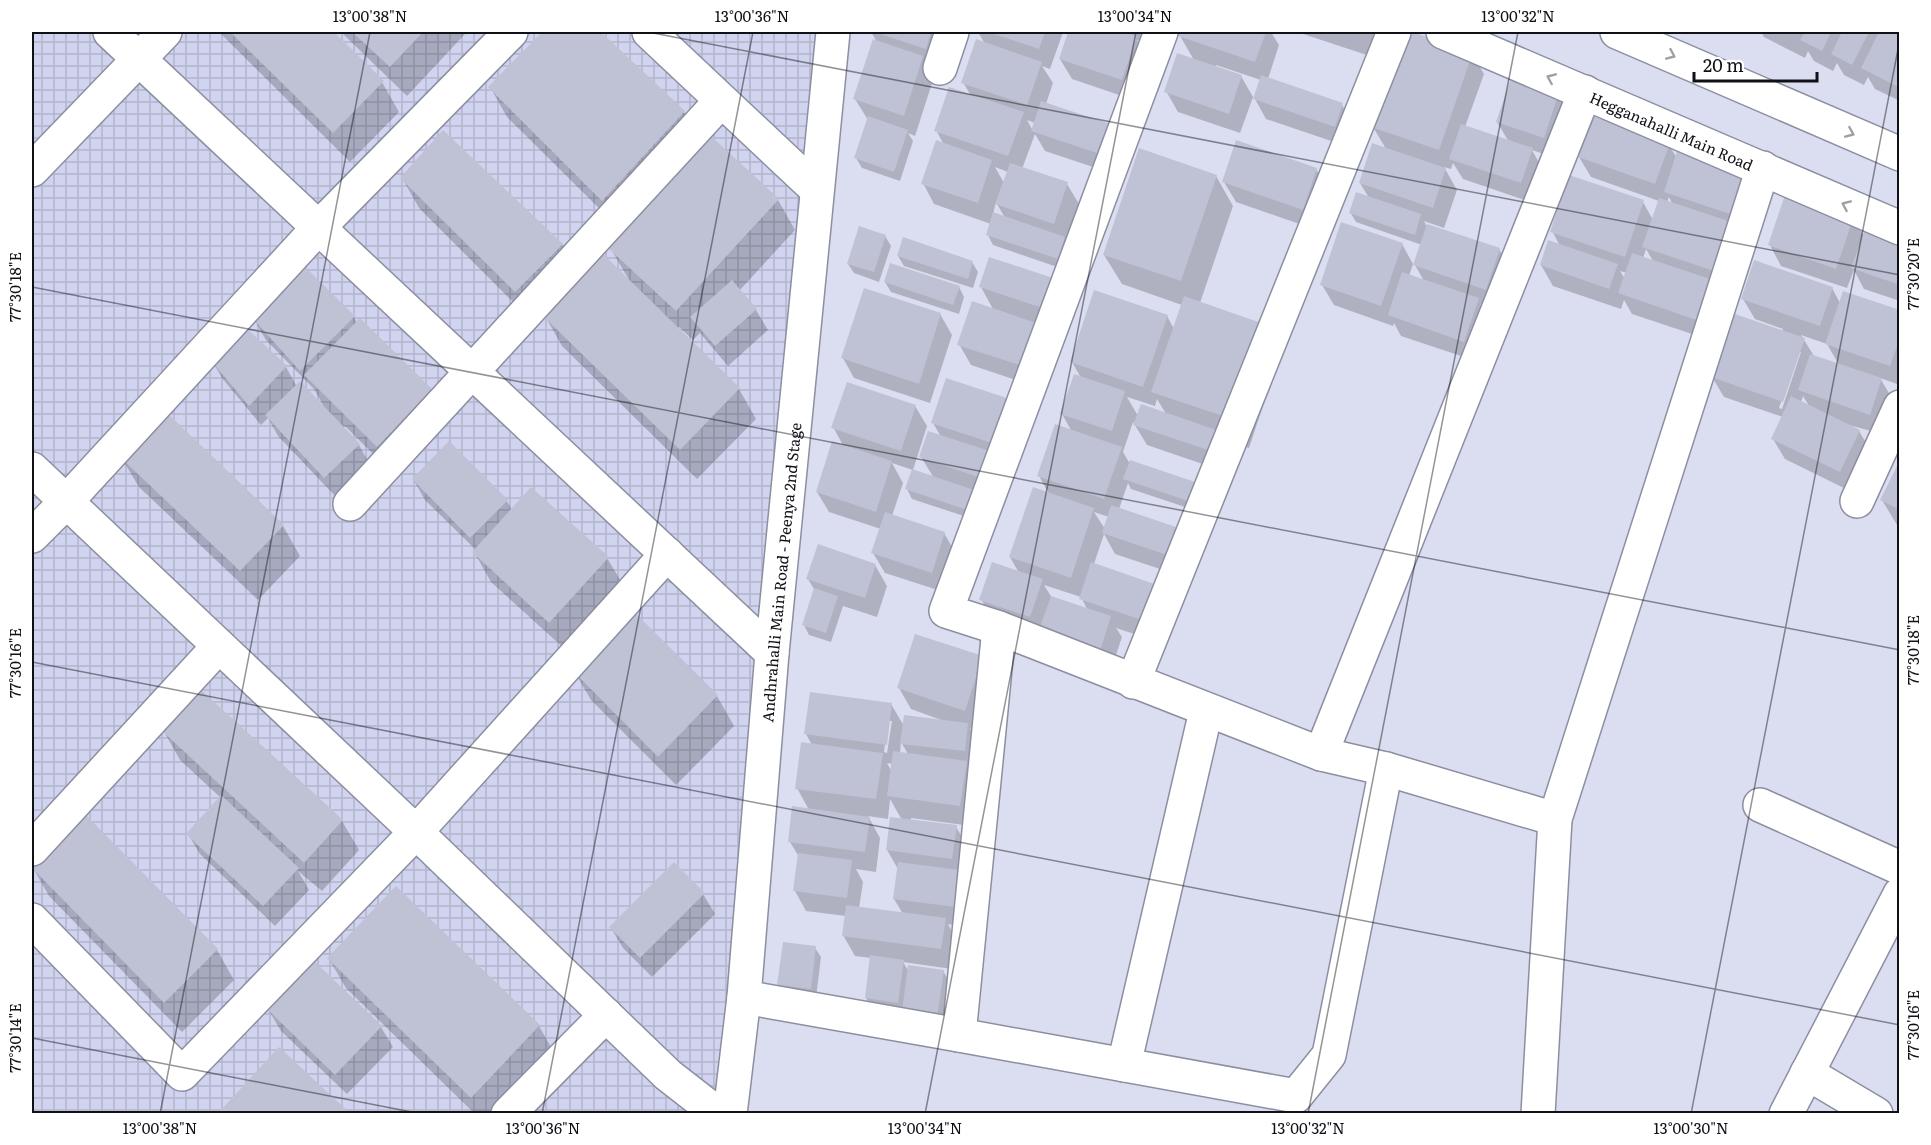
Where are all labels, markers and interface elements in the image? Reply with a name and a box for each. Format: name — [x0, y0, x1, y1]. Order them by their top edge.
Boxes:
text: 13°00'38"N — [333, 4, 407, 27]
text: 13°00'36"N — [715, 4, 789, 27]
text: 13°00'34"N — [1098, 4, 1172, 27]
text: 13°00'32"N — [1481, 4, 1555, 27]
scale bar — [1694, 45, 1817, 83]
one-way arrow — [1664, 48, 1675, 60]
text: 20 m — [1703, 51, 1744, 78]
one-way arrow — [1547, 73, 1558, 85]
street label: Hegganahalli Main Road — [1586, 85, 1757, 175]
one-way arrow — [1843, 126, 1854, 138]
one-way arrow — [1841, 200, 1852, 212]
text: 77°30'20"E — [1901, 238, 1924, 310]
text: 77°30'18"E — [3, 252, 26, 322]
street label: Andhrahalli Main Road - Peenya 2nd Stage — [755, 421, 806, 723]
text: 77°30'18"E — [1901, 615, 1924, 685]
text: 77°30'16"E — [3, 628, 26, 698]
text: 77°30'16"E — [1901, 990, 1924, 1060]
text: 77°30'14"E — [3, 1003, 26, 1073]
text: 13°00'38"N — [123, 1116, 197, 1139]
text: 13°00'36"N — [506, 1116, 580, 1139]
text: 13°00'34"N — [888, 1116, 962, 1139]
text: 13°00'32"N — [1271, 1116, 1345, 1139]
text: 13°00'30"N — [1653, 1116, 1729, 1139]

